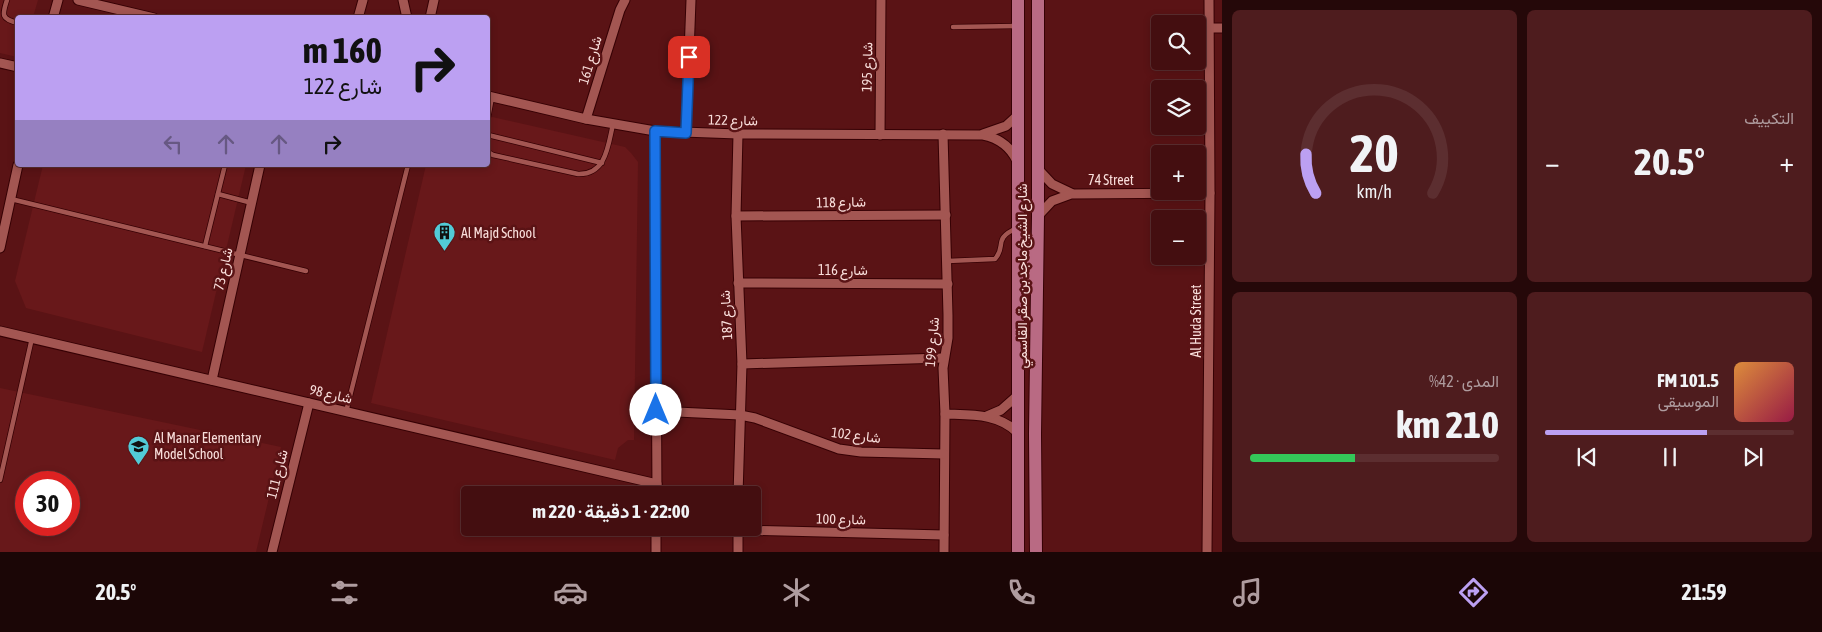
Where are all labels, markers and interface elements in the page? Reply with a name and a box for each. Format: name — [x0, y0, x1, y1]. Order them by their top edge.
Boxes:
map controls — [1151, 15, 1206, 265]
button: search — [1151, 15, 1206, 70]
text: 160 m — [303, 30, 382, 70]
street label: شارع 161 — [575, 34, 608, 87]
icon: right — [400, 35, 465, 100]
pin — [668, 36, 710, 78]
street label: شارع 195 — [859, 42, 878, 92]
icon: arrive — [675, 43, 703, 71]
text: شارع 122 — [304, 73, 382, 99]
button: layers — [1151, 80, 1206, 135]
text: التكييف — [1744, 109, 1794, 127]
street label: شارع 122 — [708, 112, 758, 131]
text: 20 — [1350, 123, 1399, 183]
icon: left — [159, 130, 187, 158]
icon: ahead — [212, 130, 240, 158]
icon: ahead — [265, 130, 293, 158]
icon: right — [318, 130, 346, 158]
text: 20.5° — [1634, 140, 1705, 183]
button: + — [1151, 145, 1206, 200]
text: − — [1545, 146, 1560, 178]
text: + — [1779, 146, 1794, 178]
street label: 74 Street — [1088, 172, 1134, 188]
text: km/h — [1357, 181, 1392, 202]
street label: شارع الشيخ ماجد بن صقر القاسمي — [1014, 184, 1034, 368]
street label: شارع 118 — [816, 194, 866, 213]
button: − — [1151, 210, 1206, 265]
building icon: Al Majd School — [433, 221, 457, 252]
place label: Al Majd School — [461, 225, 536, 241]
street label: شارع 73 — [210, 246, 239, 293]
street label: شارع 116 — [818, 262, 868, 281]
street label: Al Huda Street — [1188, 284, 1204, 358]
street label: شارع 187 — [717, 290, 738, 340]
street label: شارع 199 — [922, 316, 945, 368]
text: 101.5 FM — [1657, 369, 1719, 391]
text: المدى · 42% — [1429, 372, 1499, 390]
street label: شارع 98 — [307, 381, 354, 410]
position arrow — [629, 383, 681, 435]
text: الموسيقى — [1658, 392, 1719, 410]
text: 210 km — [1396, 403, 1499, 446]
street label: شارع 102 — [830, 424, 882, 449]
place label: Al Manar Elementary Model School — [154, 430, 262, 462]
school or university icon: Al Manar Elementary Model School — [126, 434, 150, 465]
icon: previous — [1573, 443, 1601, 471]
icon: pause — [1656, 443, 1684, 471]
icon: next — [1739, 443, 1767, 471]
street label: شارع 111 — [263, 448, 294, 501]
speed limit sign: 30 — [15, 471, 80, 536]
text: 22:00 · 1 دقيقة · 220 m — [532, 500, 690, 522]
street label: شارع 100 — [816, 511, 866, 530]
icon: filters — [327, 575, 362, 610]
icon: car — [553, 575, 588, 610]
icon: climate — [779, 575, 814, 610]
icon: phone — [1004, 575, 1039, 610]
icon: music — [1230, 575, 1265, 610]
icon: directions — [1456, 575, 1491, 610]
text: 20.5° — [95, 579, 136, 605]
text: 21:59 — [1681, 579, 1727, 605]

